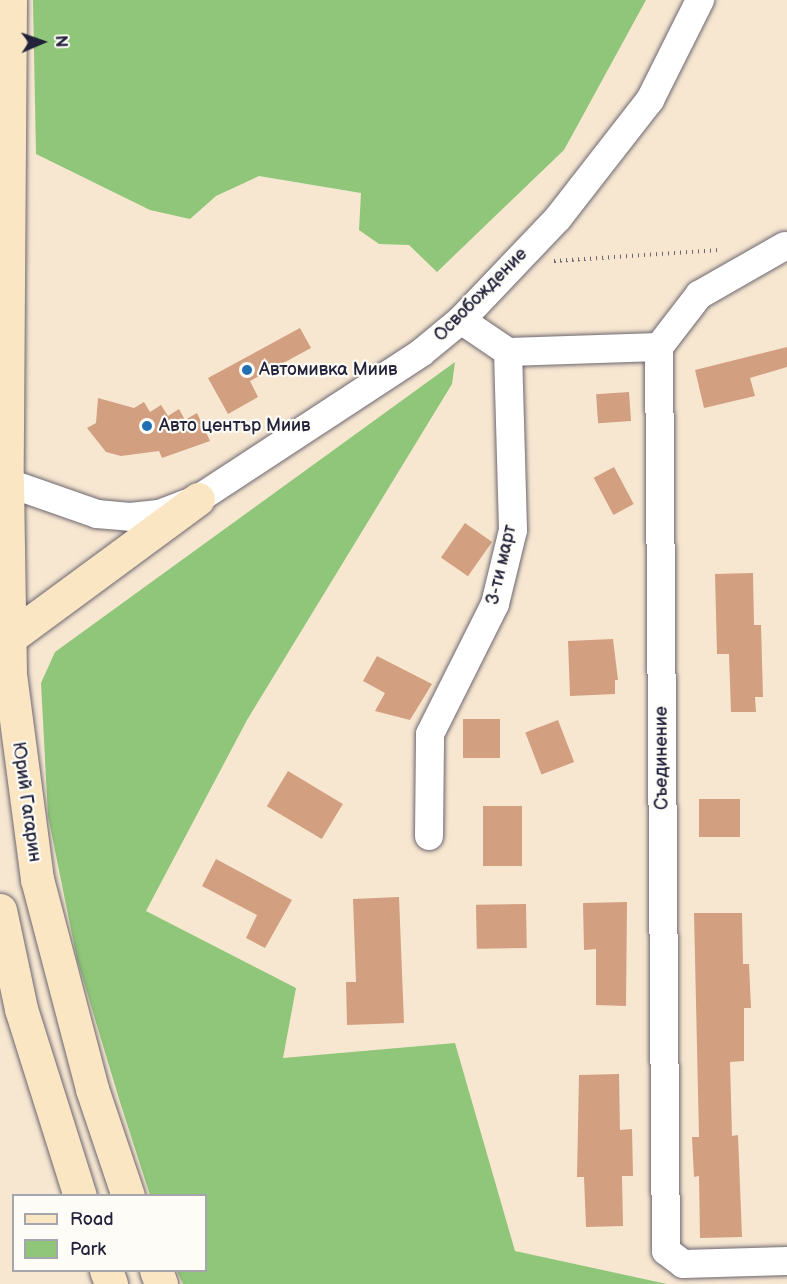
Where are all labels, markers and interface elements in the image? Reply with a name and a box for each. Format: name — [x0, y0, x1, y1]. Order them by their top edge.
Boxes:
north arrow — [12, 12, 72, 72]
text: N — [51, 35, 70, 48]
street label: Освобождение — [430, 244, 532, 346]
place label: Автомивка Миив — [259, 359, 397, 381]
marker: Автомивка Миив — [240, 363, 254, 377]
place label: Авто център Миив — [159, 415, 310, 437]
marker: Авто център Миив — [140, 419, 154, 433]
street label: 3-ти март — [482, 523, 522, 607]
street label: Съединение — [651, 706, 673, 810]
street label: Юрий Гагарин — [7, 740, 45, 864]
legend — [12, 1194, 207, 1272]
text: Road — [70, 1209, 114, 1230]
text: Park — [70, 1239, 106, 1260]

